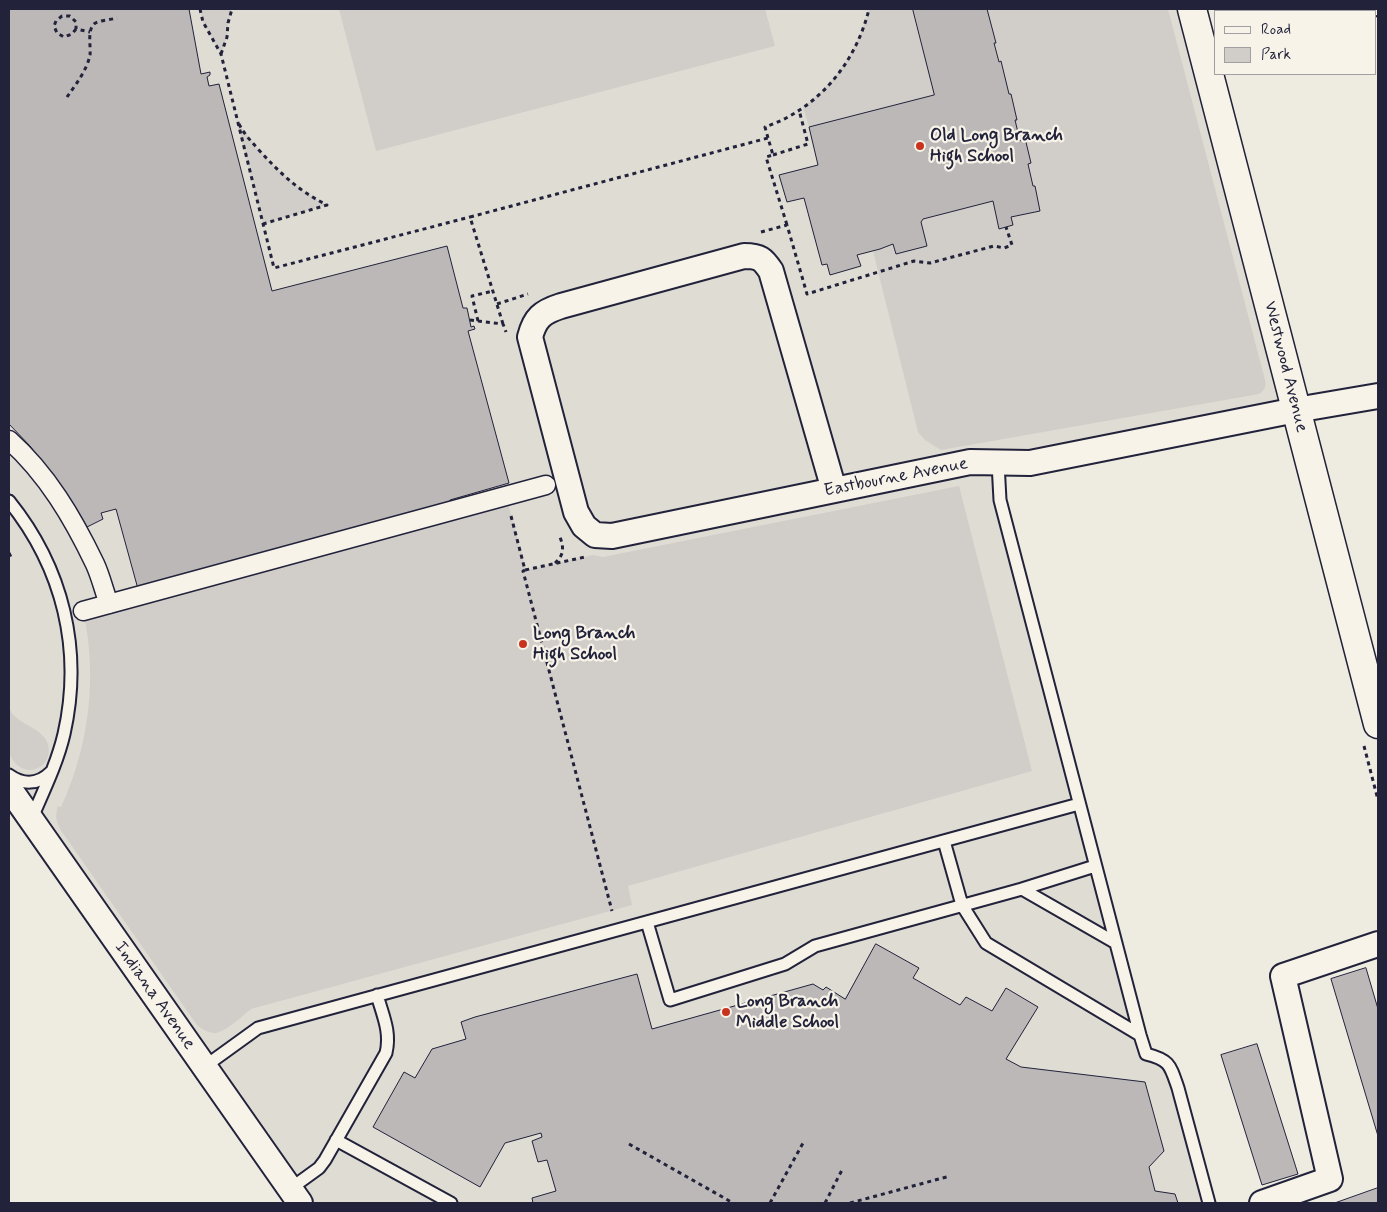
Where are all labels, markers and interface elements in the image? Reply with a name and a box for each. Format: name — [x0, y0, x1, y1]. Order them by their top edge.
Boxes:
legend — [1214, 10, 1377, 75]
text: Road — [1261, 20, 1291, 40]
text: Park — [1261, 45, 1291, 65]
place label: Old Long Branch High School — [930, 125, 1063, 168]
marker: Old Long Branch High School — [914, 140, 926, 152]
street label: Westwood Avenue — [1258, 299, 1312, 435]
street label: Eastbourne Avenue — [822, 453, 970, 503]
place label: Long Branch High School — [533, 623, 635, 666]
marker: Long Branch High School — [517, 638, 529, 650]
street label: Indiana Avenue — [109, 938, 199, 1054]
place label: Long Branch Middle School — [736, 991, 839, 1034]
marker: Long Branch Middle School — [720, 1006, 732, 1018]

